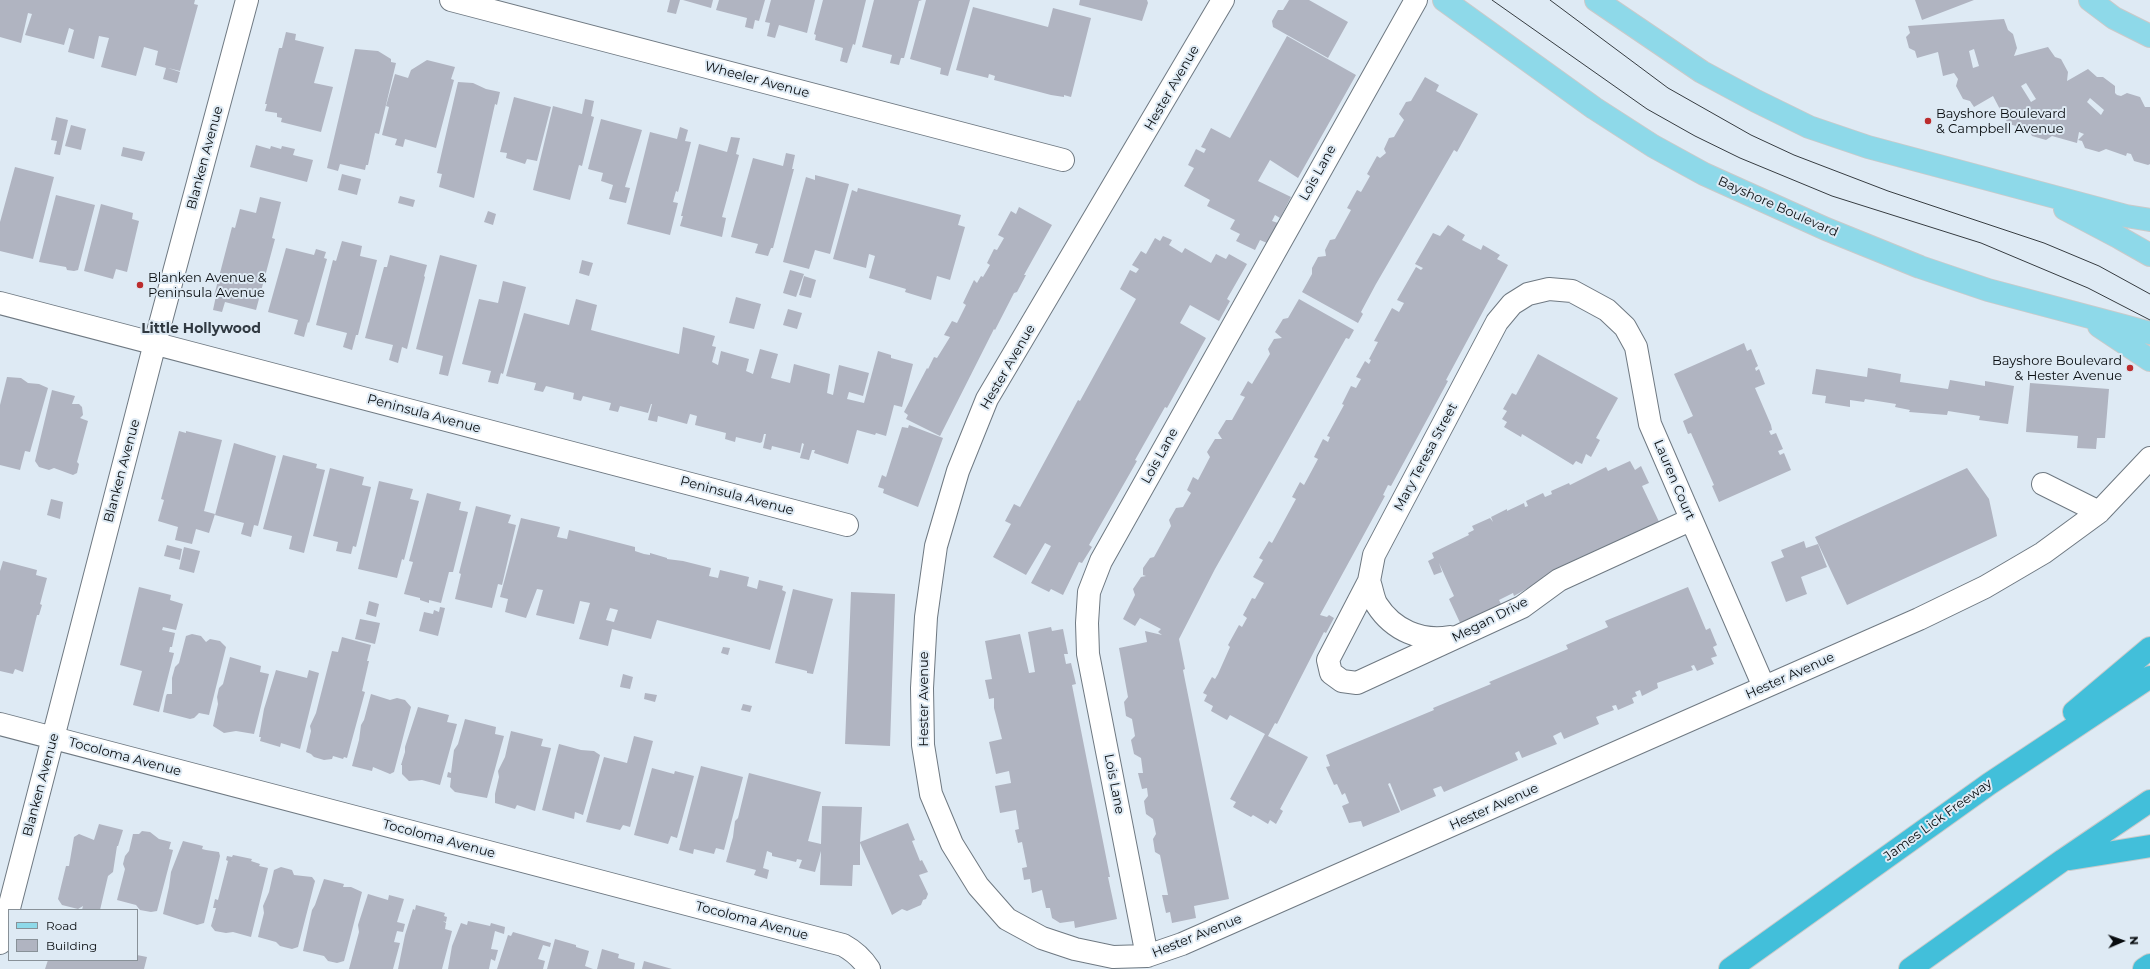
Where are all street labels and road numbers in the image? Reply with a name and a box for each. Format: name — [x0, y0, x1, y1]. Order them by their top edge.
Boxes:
street label: Hester Avenue — [1141, 43, 1203, 133]
street label: Wheeler Avenue — [703, 59, 811, 101]
street label: Blanken Avenue — [184, 105, 226, 211]
street label: Lois Lane — [1296, 143, 1340, 203]
street label: Bayshore Boulevard — [1715, 173, 1841, 241]
street label: Hester Avenue — [977, 322, 1039, 412]
street label: Peninsula Avenue — [366, 391, 482, 437]
street label: Mary Teresa Street — [1391, 400, 1461, 514]
street label: Blanken Avenue — [101, 418, 143, 524]
street label: Lois Lane — [1138, 426, 1182, 486]
street label: Lauren Court — [1650, 438, 1698, 522]
street label: Peninsula Avenue — [679, 473, 795, 519]
street label: Megan Drive — [1449, 594, 1531, 646]
street label: Hester Avenue — [1743, 649, 1837, 703]
street label: Hester Avenue — [916, 651, 932, 747]
street label: Blanken Avenue — [20, 732, 62, 838]
street label: Tocoloma Avenue — [67, 734, 183, 780]
street label: Lois Lane — [1101, 753, 1127, 815]
street label: James Lick Freeway — [1881, 776, 1995, 864]
street label: Hester Avenue — [1447, 780, 1541, 834]
street label: Tocoloma Avenue — [381, 816, 497, 862]
street label: Tocoloma Avenue — [694, 898, 810, 944]
street label: Hester Avenue — [1150, 911, 1244, 961]

